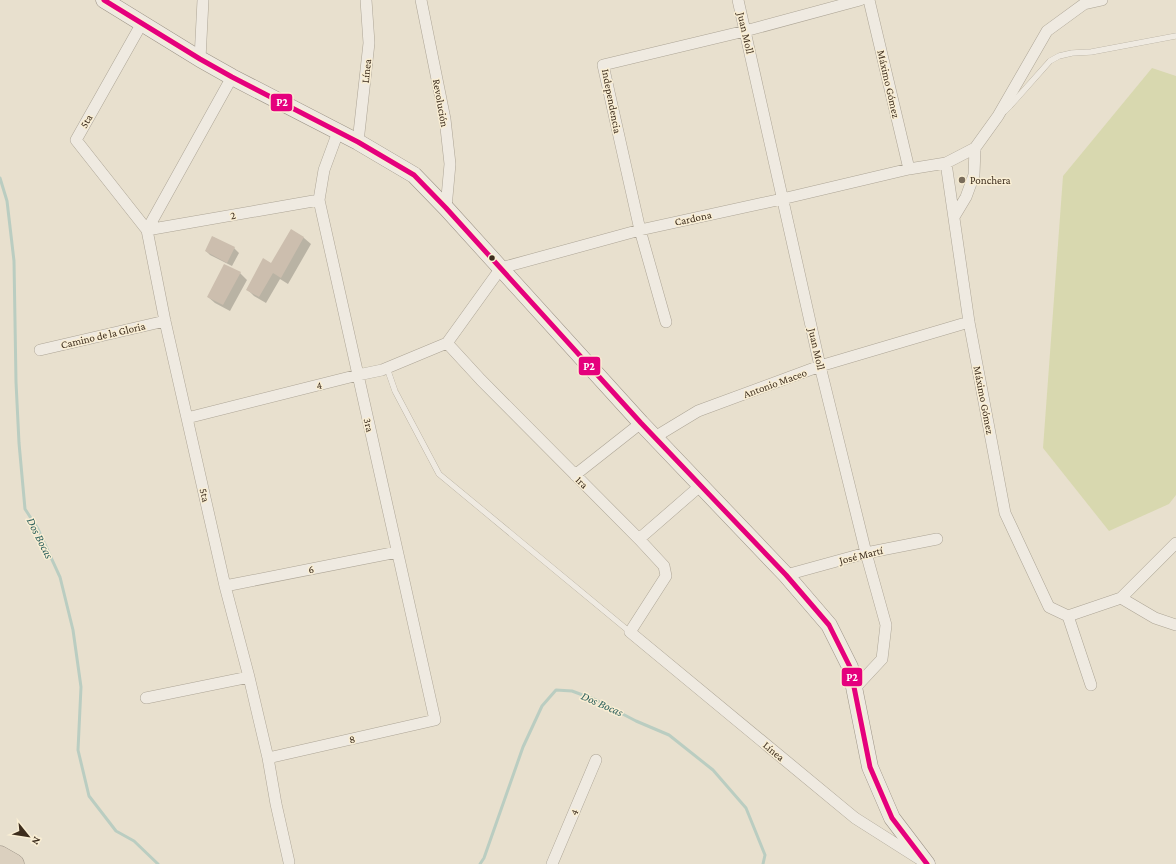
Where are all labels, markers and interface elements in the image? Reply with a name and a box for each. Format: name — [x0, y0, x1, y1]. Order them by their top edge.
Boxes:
street label: Juan Moll — [734, 10, 757, 55]
street label: Máximo Gómez — [875, 49, 903, 119]
street label: Línea — [359, 58, 373, 84]
street label: Independencia — [599, 68, 624, 134]
street label: Revolución — [431, 78, 451, 128]
line badge: P2 — [270, 93, 293, 112]
text: P2 — [276, 96, 288, 108]
street label: 5ta — [77, 112, 95, 130]
place label: Ponchera — [970, 174, 1011, 186]
marker: Ponchera — [957, 175, 967, 185]
street label: Cardona — [673, 208, 713, 228]
street label: 2 — [229, 209, 237, 221]
unlabelled marker — [487, 253, 497, 263]
street label: Camino de la Gloria — [59, 319, 147, 351]
street label: Juan Moll — [805, 326, 828, 371]
line badge: P2 — [578, 356, 601, 376]
text: P2 — [583, 360, 595, 372]
street label: Máximo Gómez — [971, 365, 997, 436]
street label: Antonio Maceo — [742, 366, 809, 400]
street label: 4 — [315, 378, 324, 392]
street label: 3ra — [362, 417, 376, 433]
street label: 1ra — [573, 473, 591, 491]
street label: 5ta — [198, 487, 212, 503]
water label: Dos Bocas — [24, 515, 56, 561]
street label: José Martí — [837, 544, 885, 567]
street label: 6 — [307, 563, 315, 575]
line badge: P2 — [841, 667, 863, 687]
text: P2 — [846, 671, 858, 683]
water label: Dos Bocas — [579, 689, 625, 720]
street label: 8 — [348, 732, 356, 746]
street label: Línea — [761, 739, 787, 763]
street label: 4 — [567, 807, 581, 817]
north arrow — [8, 816, 48, 856]
text: N — [29, 835, 44, 848]

